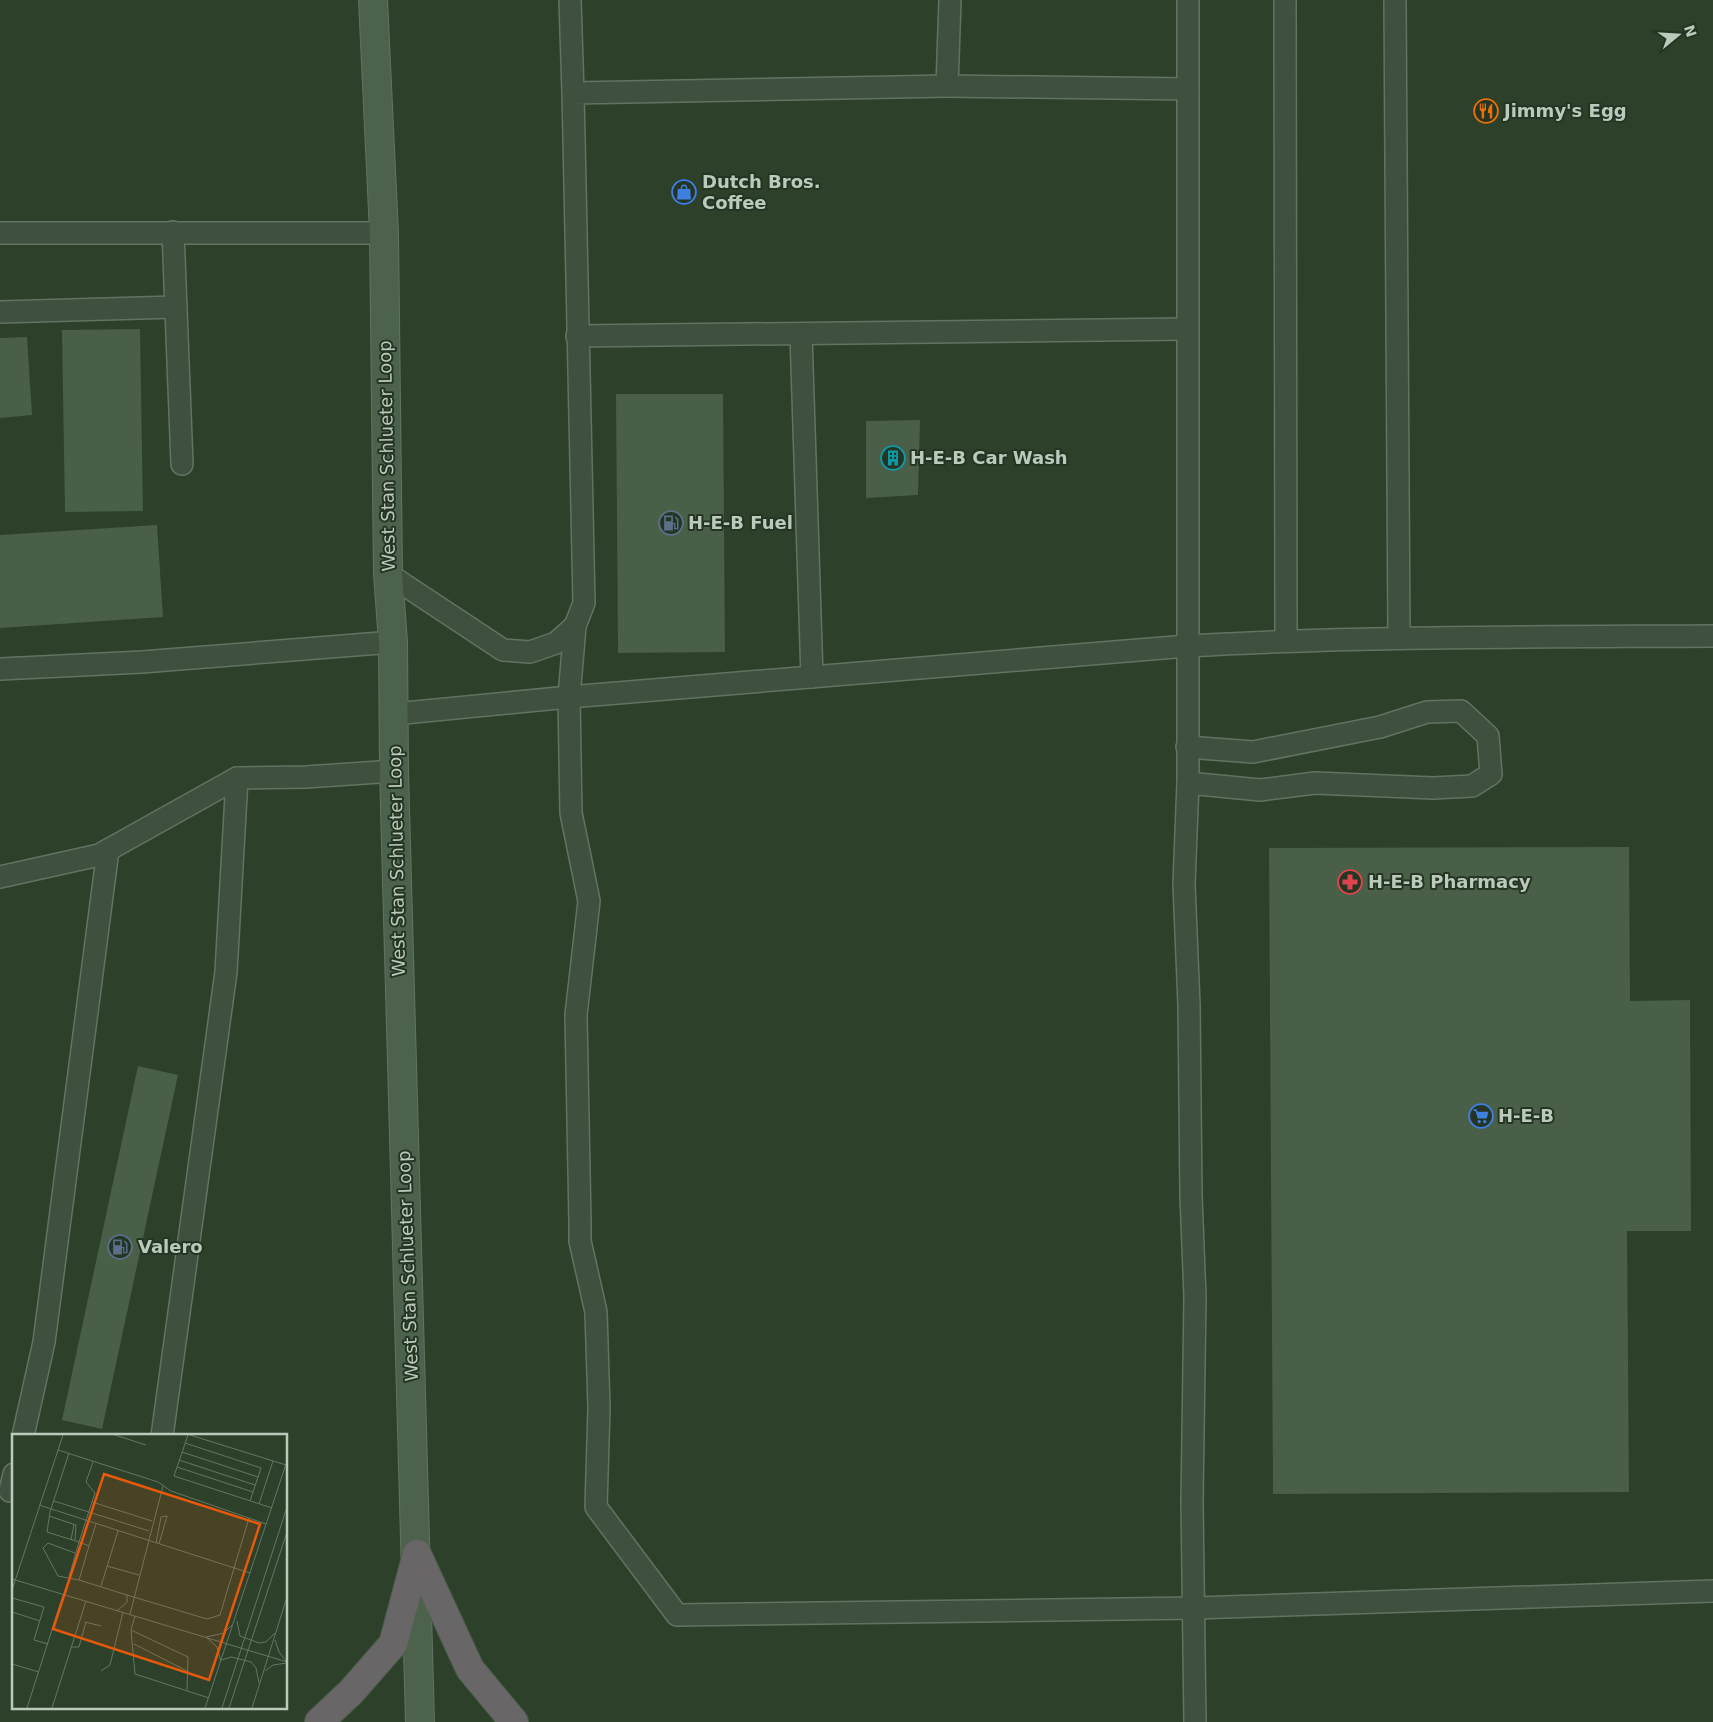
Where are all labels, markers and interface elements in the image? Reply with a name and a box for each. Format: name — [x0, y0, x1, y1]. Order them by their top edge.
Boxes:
north arrow — [1653, 10, 1703, 60]
text: N — [1681, 23, 1700, 39]
restaurant icon: Jimmy's Egg — [1473, 98, 1499, 124]
place label: Jimmy's Egg — [1502, 100, 1627, 121]
place label: Dutch Bros. Coffee — [702, 171, 821, 213]
shop icon: Dutch Bros. Coffee — [671, 179, 697, 205]
street label: West Stan Schlueter Loop — [374, 340, 399, 572]
building icon: H-E-B Car Wash — [880, 445, 906, 471]
place label: H-E-B Car Wash — [910, 447, 1068, 468]
fuel station icon: H-E-B Fuel — [658, 510, 684, 536]
place label: H-E-B Fuel — [688, 512, 793, 533]
street label: West Stan Schlueter Loop — [384, 745, 409, 977]
pharmacy icon: H-E-B Pharmacy — [1337, 869, 1363, 895]
place label: H-E-B Pharmacy — [1368, 871, 1531, 892]
supermarket icon: H-E-B — [1468, 1103, 1494, 1129]
place label: H-E-B — [1498, 1105, 1554, 1126]
street label: West Stan Schlueter Loop — [393, 1150, 422, 1382]
fuel station icon: Valero — [107, 1234, 133, 1260]
place label: Valero — [138, 1236, 203, 1257]
inset map — [12, 1434, 288, 1710]

